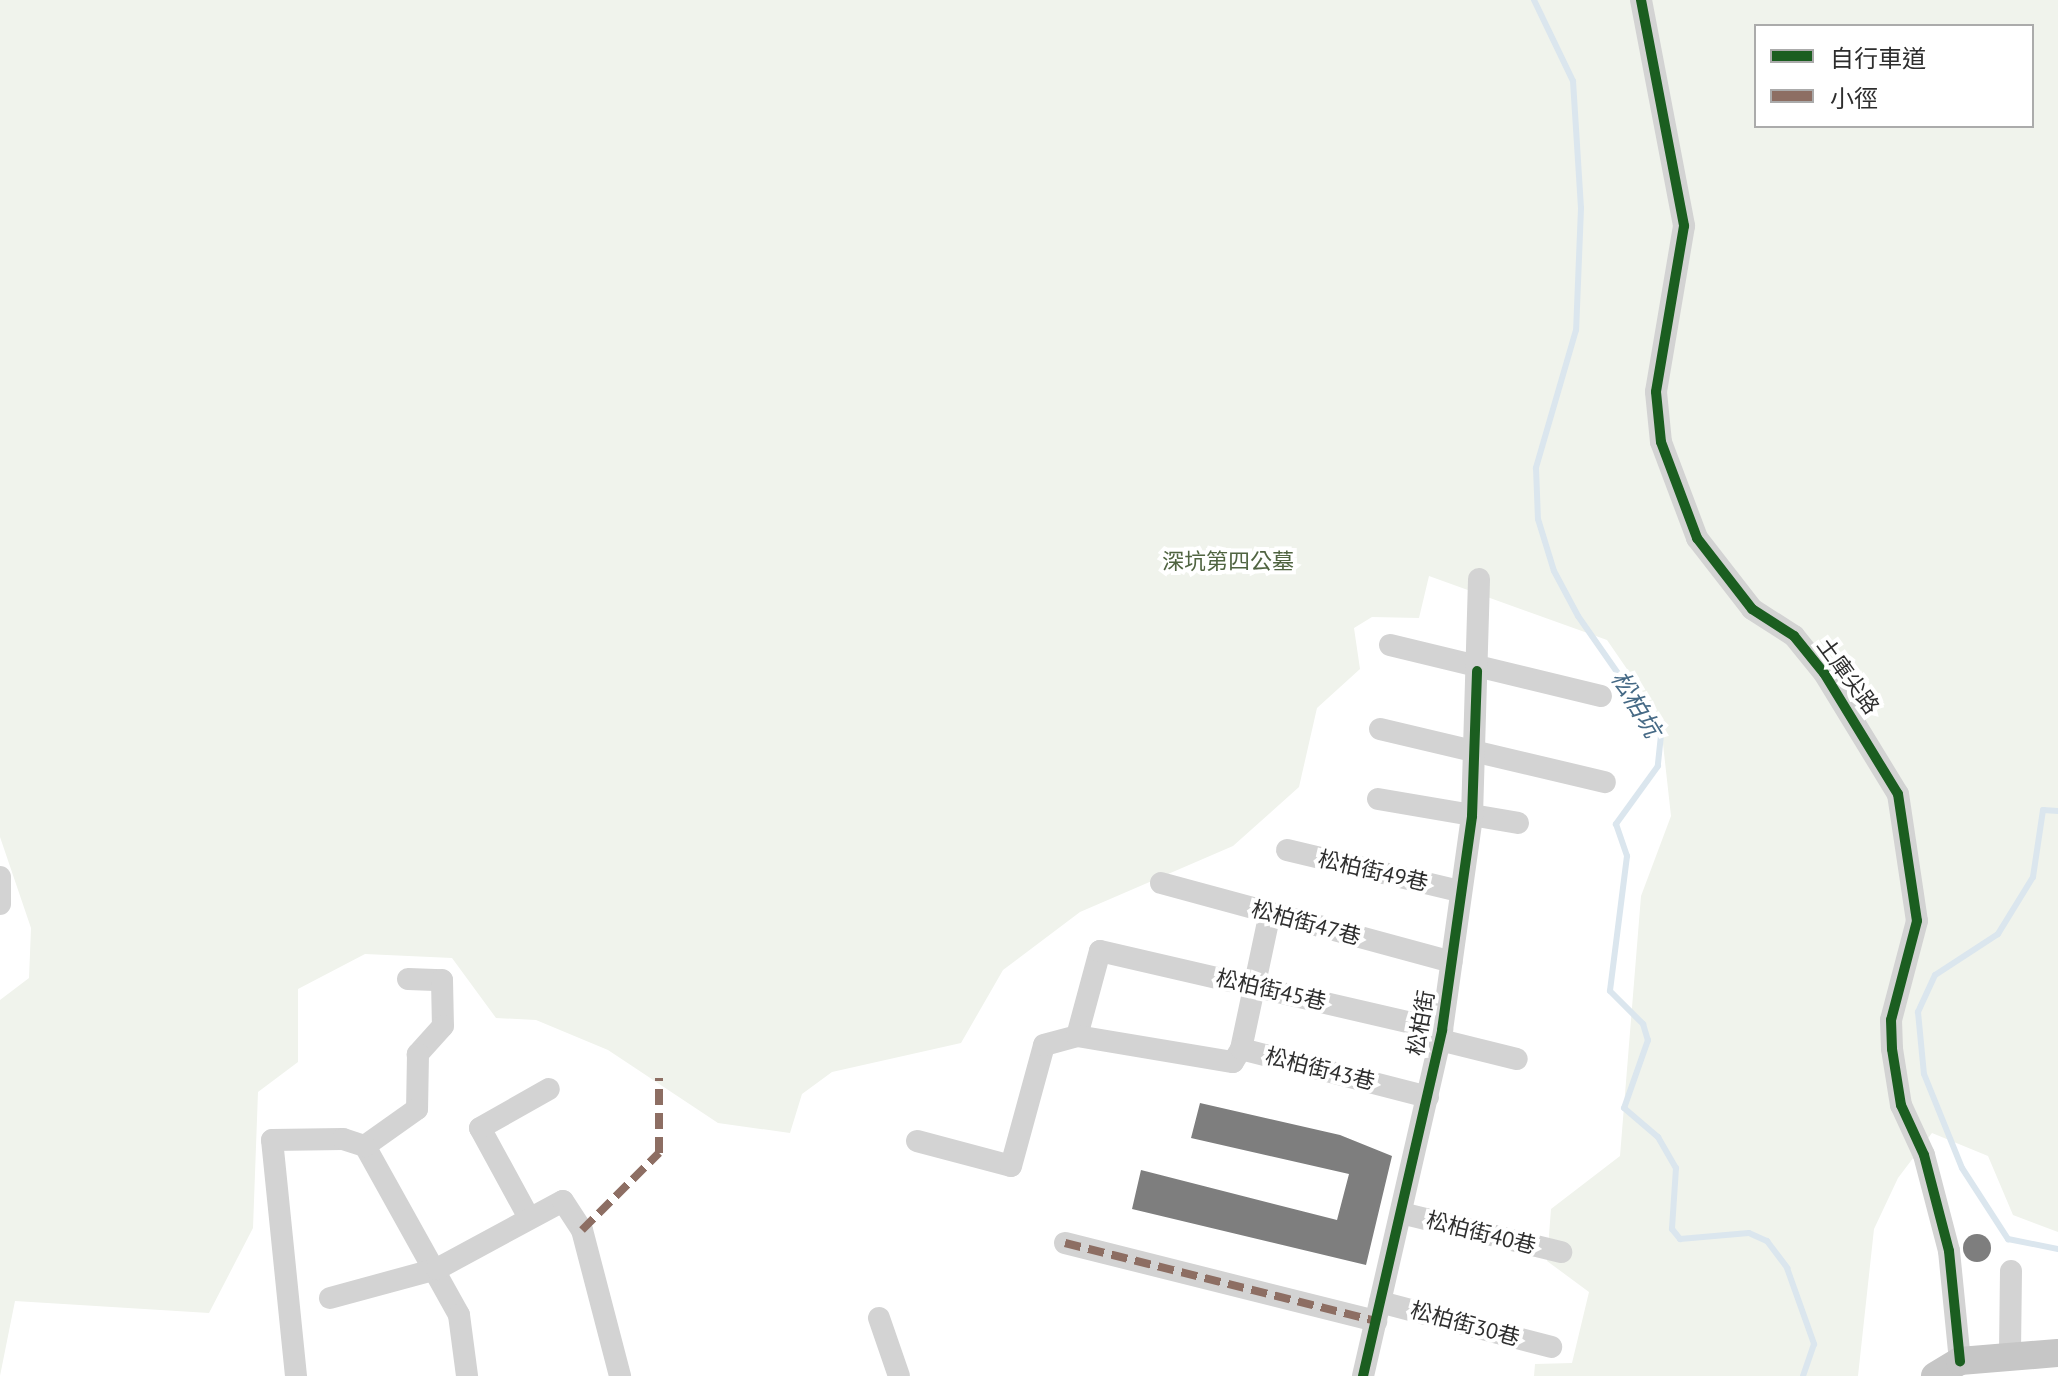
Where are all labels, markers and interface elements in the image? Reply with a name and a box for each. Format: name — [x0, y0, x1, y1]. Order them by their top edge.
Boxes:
legend — [1754, 24, 2034, 128]
text: 自行車道 — [1830, 43, 1926, 74]
text: 小徑 — [1830, 83, 1878, 114]
park label: 深坑第四公墓 — [1162, 549, 1294, 575]
street label: 土庫尖路 — [1811, 633, 1885, 719]
water label: 松柏坑 — [1605, 666, 1667, 742]
street label: 松柏街49巷 — [1315, 846, 1431, 896]
street label: 松柏街47巷 — [1249, 896, 1363, 950]
street label: 松柏街45巷 — [1213, 965, 1329, 1015]
street label: 松柏街 — [1402, 988, 1440, 1058]
street label: 松柏街43巷 — [1262, 1043, 1378, 1095]
street label: 松柏街40巷 — [1423, 1207, 1539, 1259]
street label: 松柏街30巷 — [1408, 1297, 1522, 1351]

